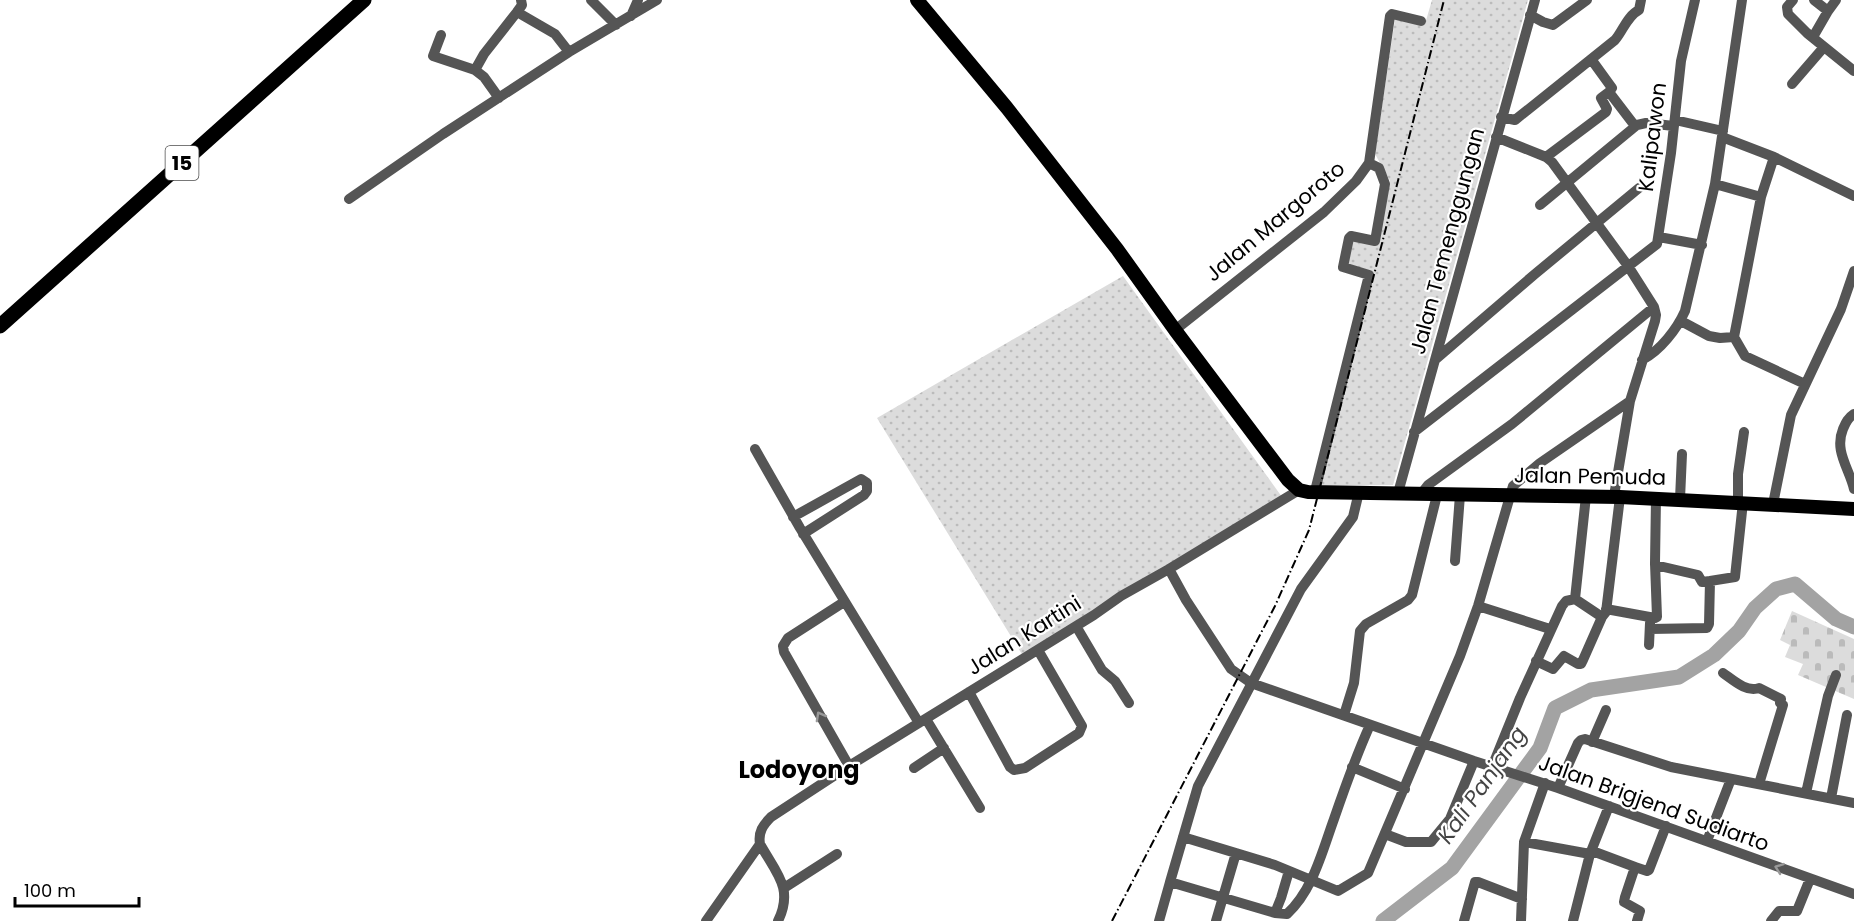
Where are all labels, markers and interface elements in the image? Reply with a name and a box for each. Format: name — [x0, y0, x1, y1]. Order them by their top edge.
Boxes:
street label: Kalipawon — [1631, 81, 1673, 193]
street label: Jalan Temenggungan — [1403, 125, 1491, 357]
road number: 15 — [166, 146, 198, 180]
street label: Jalan Margoroto — [1199, 154, 1351, 288]
street label: Jalan Pemuda — [1514, 460, 1666, 492]
street label: Jalan Kartini — [961, 588, 1087, 682]
one-way arrow — [815, 711, 827, 722]
water label: Kali Panjang — [1430, 720, 1534, 850]
street label: Jalan Brigjend Sudiarto — [1535, 748, 1773, 858]
district label: Lodoyong — [738, 753, 860, 786]
one-way arrow — [1774, 862, 1785, 875]
scale bar — [15, 870, 140, 908]
text: 100 m — [24, 878, 76, 903]

